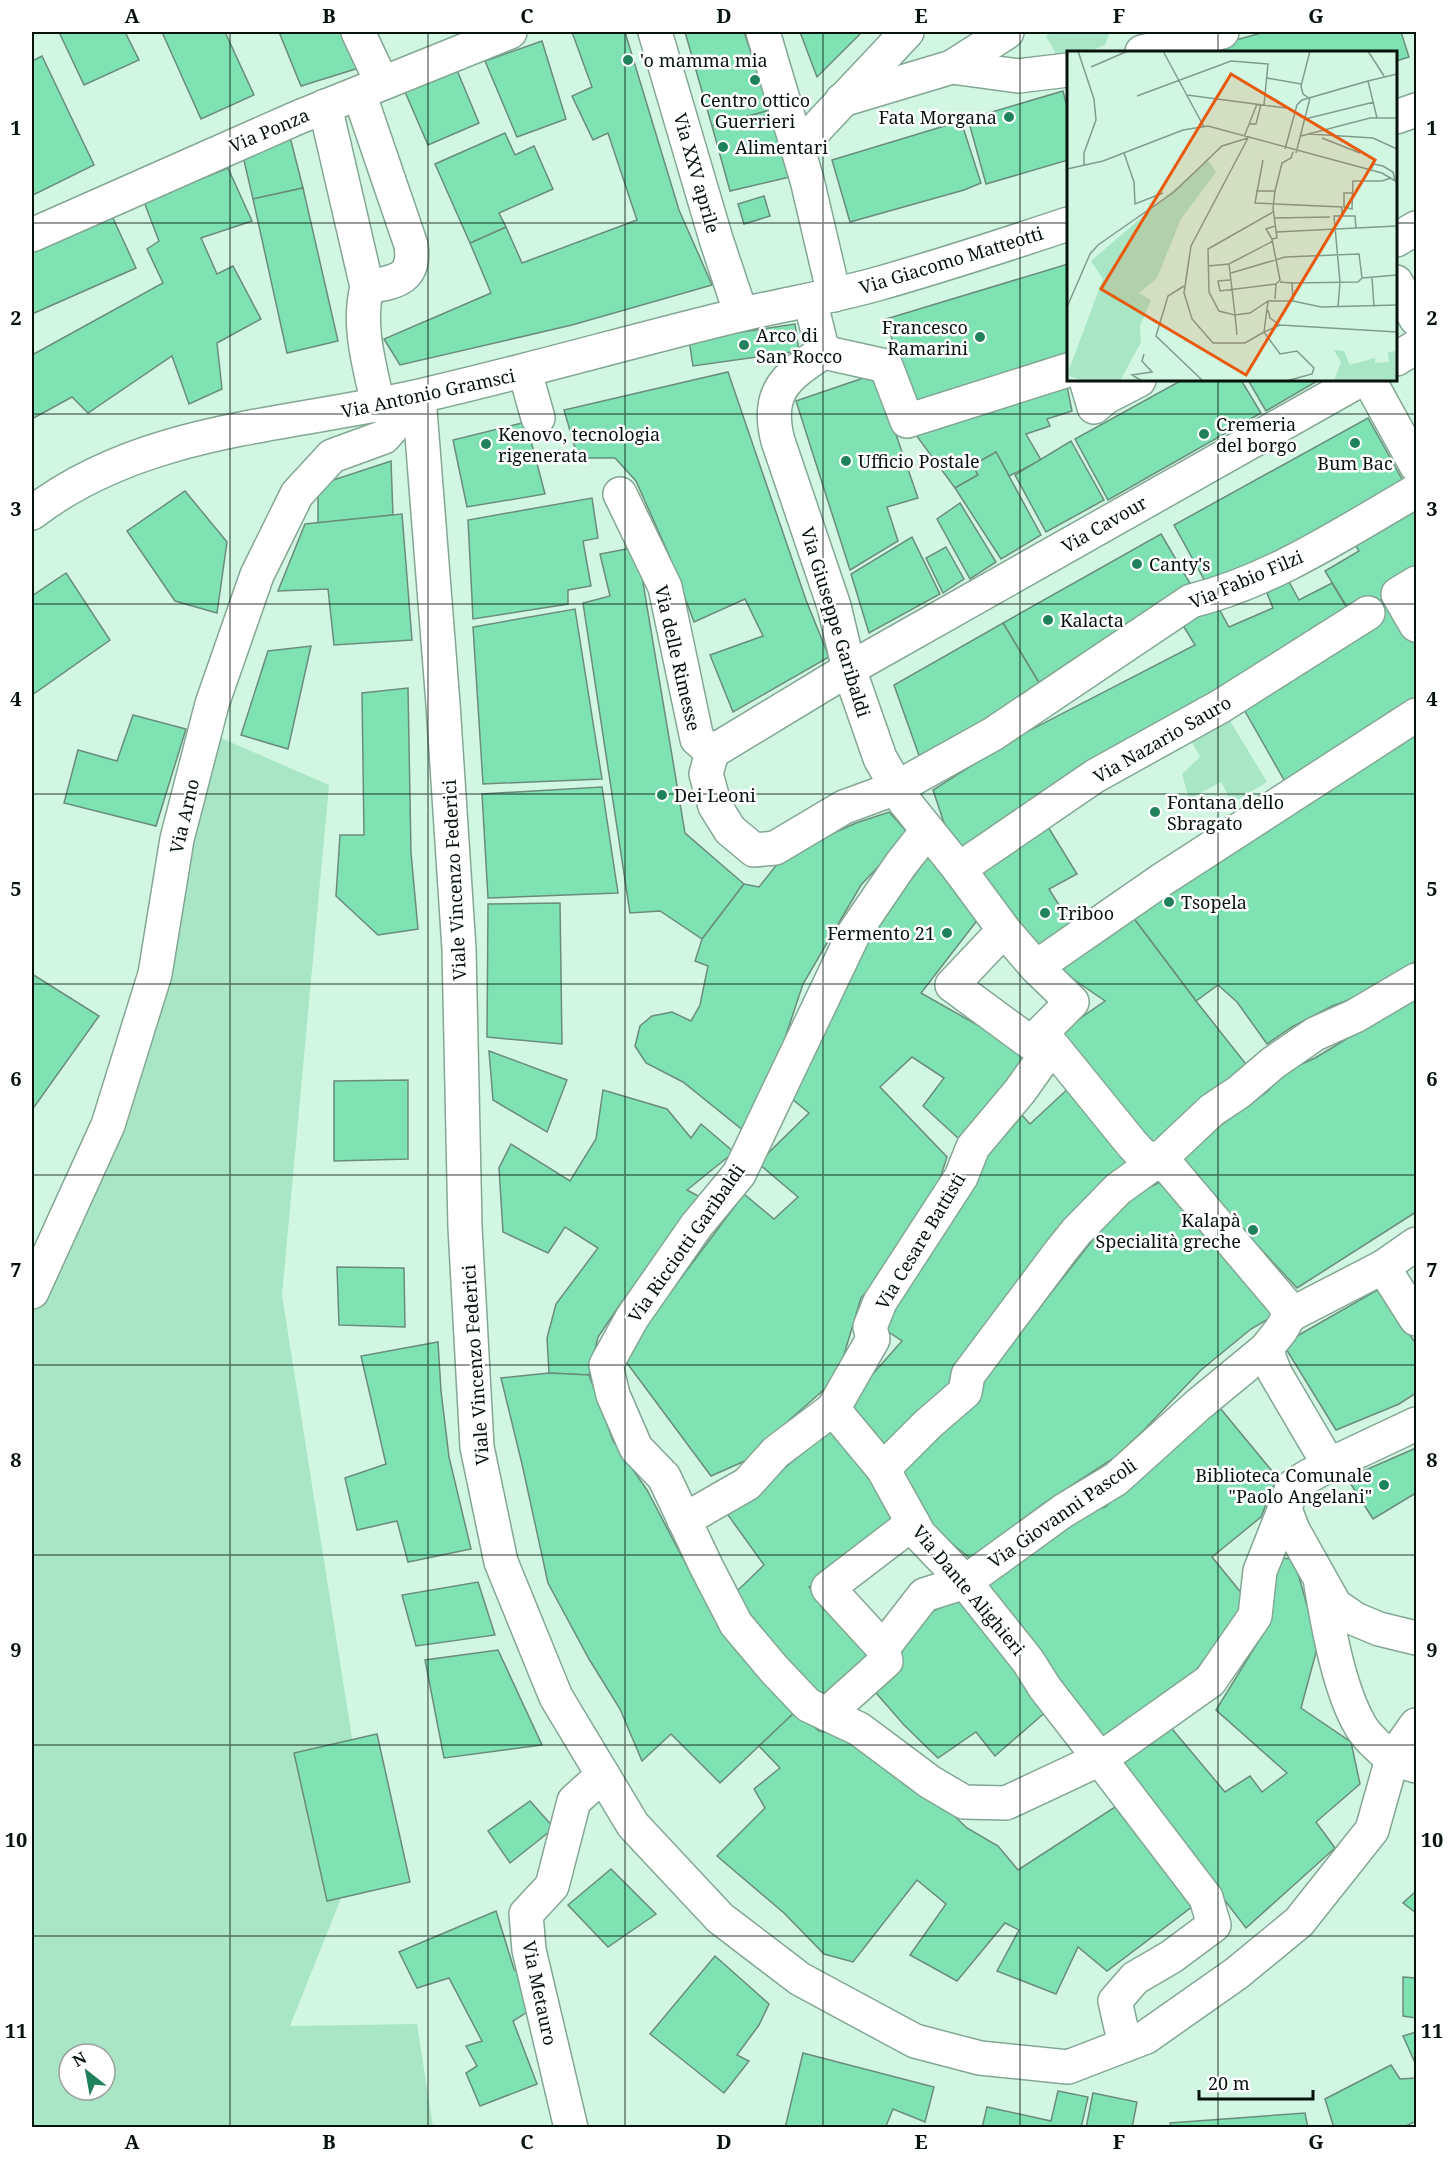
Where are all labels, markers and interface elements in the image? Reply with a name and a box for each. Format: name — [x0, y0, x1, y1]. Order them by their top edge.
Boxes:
text: A — [124, 2, 140, 29]
text: B — [322, 2, 336, 29]
text: C — [520, 2, 534, 29]
text: D — [716, 2, 732, 29]
text: E — [914, 2, 928, 29]
text: F — [1113, 2, 1125, 29]
text: G — [1308, 2, 1324, 29]
place label: 'o mamma mia — [640, 48, 768, 72]
inset map — [1067, 51, 1397, 381]
marker: 'o mamma mia — [621, 53, 635, 67]
marker: Centro ottico Guerrieri — [748, 73, 762, 87]
place label: Centro ottico Guerrieri — [700, 88, 810, 133]
street label: Via Ponza — [225, 102, 313, 158]
place label: Fata Morgana — [879, 105, 997, 129]
street label: Via XXV aprile — [668, 110, 726, 236]
marker: Fata Morgana — [1002, 110, 1016, 124]
text: 1 — [10, 114, 22, 141]
text: 1 — [1426, 114, 1438, 141]
place label: Alimentari — [735, 135, 828, 159]
marker: Alimentari — [716, 140, 730, 154]
street label: Via Giacomo Matteotti — [856, 221, 1046, 299]
text: 2 — [10, 304, 22, 331]
text: 2 — [1426, 304, 1438, 331]
place label: Francesco Ramarini — [882, 315, 968, 360]
place label: Arco di San Rocco — [756, 323, 843, 368]
marker: Francesco Ramarini — [973, 330, 987, 344]
marker: Arco di San Rocco — [737, 338, 751, 352]
street label: Via Antonio Gramsci — [339, 363, 517, 423]
place label: Cremeria del borgo — [1216, 412, 1297, 457]
place label: Kenovo, tecnologia rigenerata — [498, 422, 660, 467]
marker: Cremeria del borgo — [1197, 427, 1211, 441]
marker: Bum Bac — [1348, 436, 1362, 450]
marker: Kenovo, tecnologia rigenerata — [479, 437, 493, 451]
place label: Ufficio Postale — [858, 449, 980, 473]
place label: Bum Bac — [1317, 451, 1393, 475]
marker: Ufficio Postale — [839, 454, 853, 468]
street label: Via Cavour — [1057, 490, 1151, 558]
text: 3 — [10, 495, 22, 522]
text: 3 — [1426, 495, 1438, 522]
street label: Via Giuseppe Garibaldi — [796, 524, 876, 720]
street label: Via Fabio Filzi — [1185, 544, 1307, 614]
place label: Canty's — [1149, 552, 1210, 576]
marker: Canty's — [1130, 557, 1144, 571]
street label: Via delle Rimesse — [650, 583, 706, 733]
place label: Kalacta — [1060, 608, 1124, 632]
marker: Kalacta — [1041, 613, 1055, 627]
text: 4 — [10, 685, 22, 712]
text: 4 — [1426, 685, 1438, 712]
street label: Via Nazario Sauro — [1089, 690, 1235, 788]
street label: Via Arno — [164, 776, 204, 856]
street label: Viale Vincenzo Federici — [437, 779, 471, 981]
place label: Dei Leoni — [674, 783, 756, 807]
marker: Dei Leoni — [655, 788, 669, 802]
place label: Fontana dello Sbragato — [1167, 790, 1284, 835]
marker: Fontana dello Sbragato — [1148, 805, 1162, 819]
text: 5 — [10, 875, 22, 902]
text: 5 — [1426, 875, 1438, 902]
place label: Tsopela — [1181, 890, 1247, 914]
marker: Tsopela — [1162, 895, 1176, 909]
place label: Triboo — [1057, 901, 1114, 925]
marker: Triboo — [1038, 906, 1052, 920]
place label: Fermento 21 — [827, 921, 935, 945]
marker: Fermento 21 — [940, 926, 954, 940]
text: 6 — [10, 1065, 22, 1092]
text: 6 — [1426, 1065, 1438, 1092]
street label: Via Ricciotti Garibaldi — [622, 1159, 750, 1327]
street label: Via Cesare Battisti — [870, 1168, 970, 1314]
place label: Kalapà Specialità greche — [1096, 1208, 1241, 1253]
marker: Kalapà Specialità greche — [1246, 1223, 1260, 1237]
text: 7 — [10, 1256, 22, 1283]
text: 7 — [1426, 1256, 1438, 1283]
street label: Viale Vincenzo Federici — [456, 1264, 494, 1466]
text: 8 — [10, 1446, 22, 1473]
text: 8 — [1426, 1446, 1438, 1473]
street label: Via Giovanni Pascoli — [983, 1453, 1141, 1573]
place label: Biblioteca Comunale "Paolo Angelani" — [1195, 1463, 1372, 1508]
marker: Biblioteca Comunale "Paolo Angelani" — [1377, 1478, 1391, 1492]
street label: Via Dante Alighieri — [907, 1520, 1031, 1660]
text: 9 — [10, 1636, 22, 1663]
text: 9 — [1426, 1636, 1438, 1663]
text: 10 — [5, 1826, 27, 1853]
text: 10 — [1421, 1826, 1443, 1853]
street label: Via Metauro — [517, 1939, 563, 2047]
text: 11 — [5, 2017, 27, 2044]
text: 11 — [1421, 2017, 1443, 2044]
north arrow — [57, 2042, 117, 2102]
text: N — [68, 2046, 91, 2072]
scale bar — [1199, 2063, 1313, 2101]
text: 20 m — [1208, 2071, 1250, 2095]
text: A — [124, 2128, 140, 2155]
text: B — [322, 2128, 336, 2155]
text: C — [520, 2128, 534, 2155]
text: D — [716, 2128, 732, 2155]
text: E — [914, 2128, 928, 2155]
text: F — [1113, 2128, 1125, 2155]
text: G — [1308, 2128, 1324, 2155]

